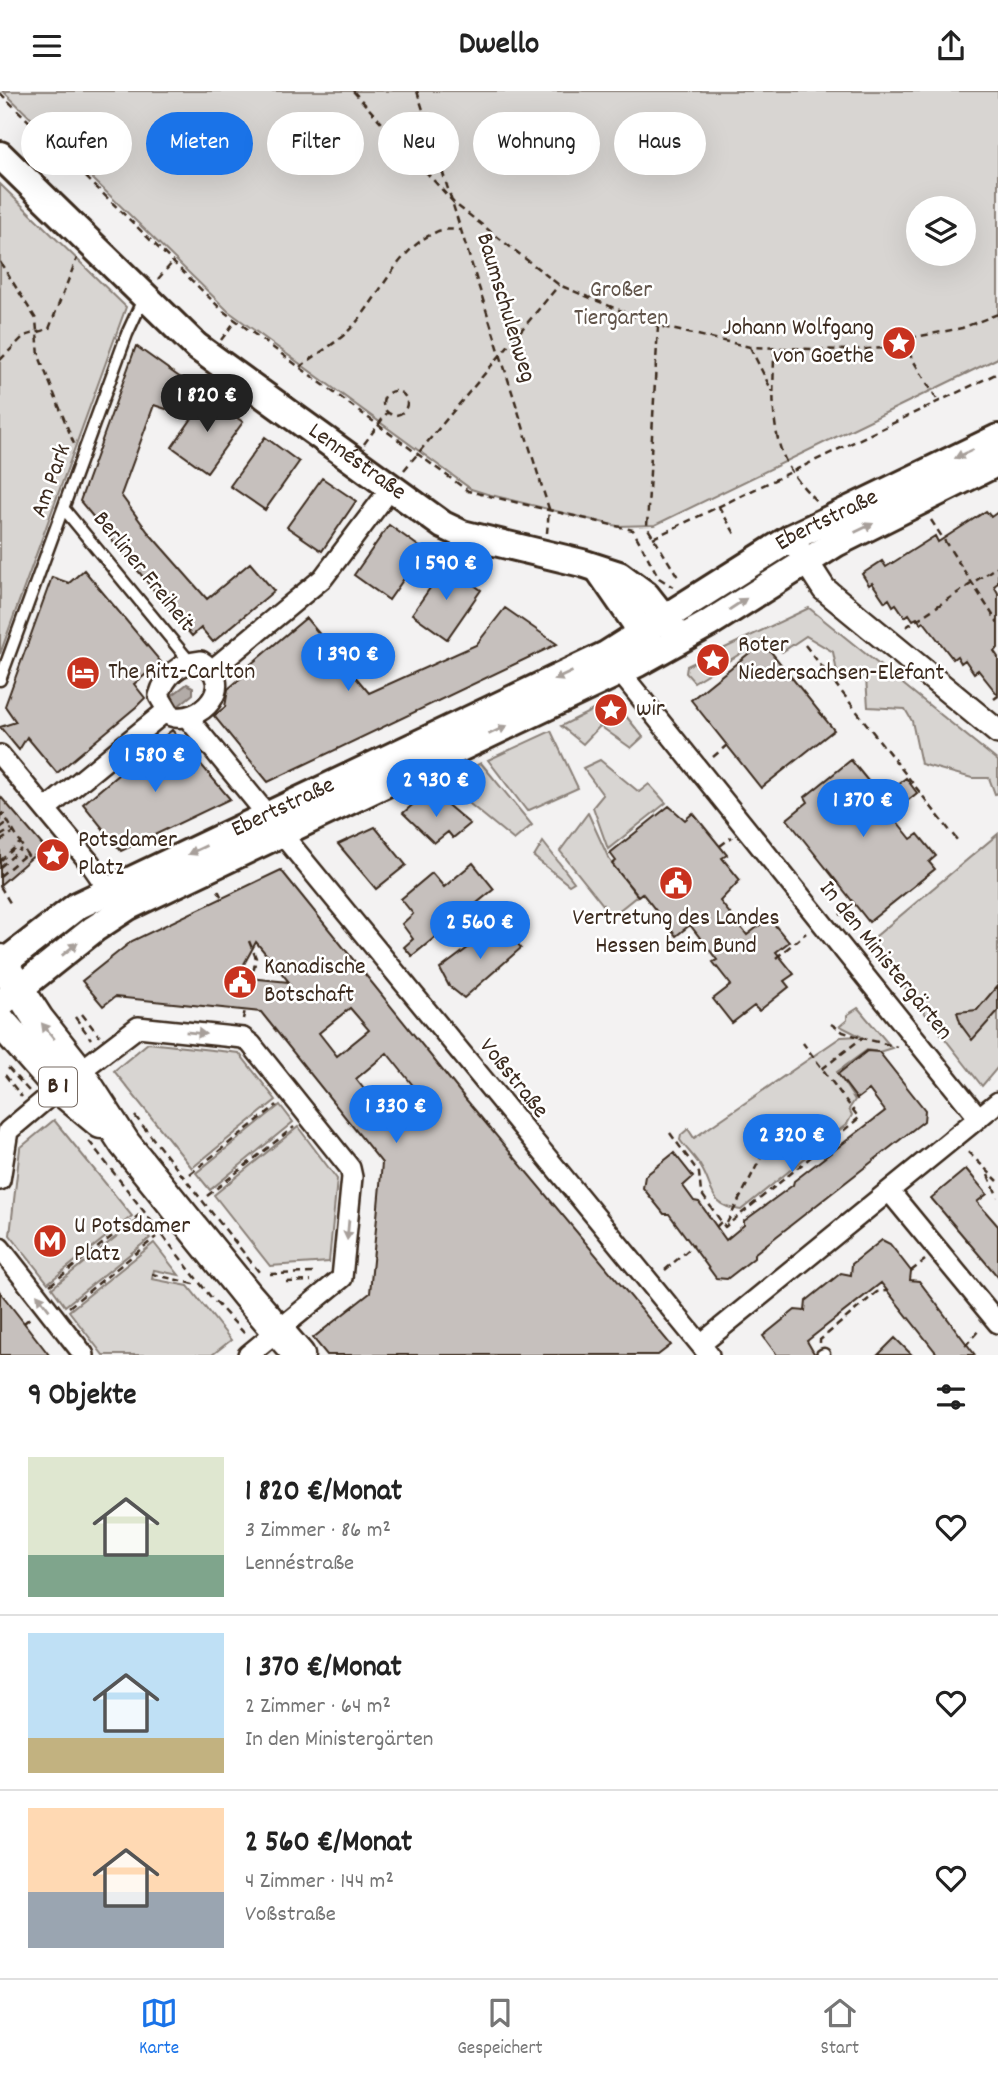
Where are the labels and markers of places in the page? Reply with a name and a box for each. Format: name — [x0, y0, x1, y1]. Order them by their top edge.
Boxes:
place label: Johann Wolfgang von Goethe — [723, 312, 874, 374]
place icon: Johann Wolfgang von Goethe — [880, 324, 918, 362]
pin: 1 820 € — [142, 375, 272, 434]
pin: 1 590 € — [381, 543, 511, 602]
place label: Roter Niedersachsen-Elefant — [738, 629, 944, 691]
pin: 1 390 € — [283, 633, 413, 693]
place icon: Roter Niedersachsen-Elefant — [694, 641, 732, 679]
hotel icon: The Ritz-Carlton — [64, 654, 102, 692]
place label: The Ritz-Carlton — [108, 656, 255, 690]
place icon: wir — [592, 691, 630, 729]
place label: wir — [636, 693, 665, 727]
pin: 1 580 € — [90, 735, 220, 794]
pin: 2 930 € — [371, 759, 501, 819]
pin: 1 370 € — [798, 779, 928, 839]
place label: Potsdamer Platz — [78, 824, 177, 886]
place icon: Potsdamer Platz — [34, 836, 72, 874]
public building icon: Vertretung des Landes Hessen beim Bund — [657, 864, 695, 902]
pin: 2 560 € — [415, 901, 545, 961]
place label: Vertretung des Landes Hessen beim Bund — [572, 902, 780, 964]
place label: Kanadische Botschaft — [264, 951, 366, 1013]
public building icon: Kanadische Botschaft — [221, 963, 259, 1001]
pin: 1 330 € — [331, 1086, 461, 1145]
pin: 2 320 € — [727, 1115, 857, 1174]
place label: U Potsdamer Platz — [74, 1210, 190, 1272]
metro station icon: U Potsdamer Platz — [31, 1222, 69, 1260]

